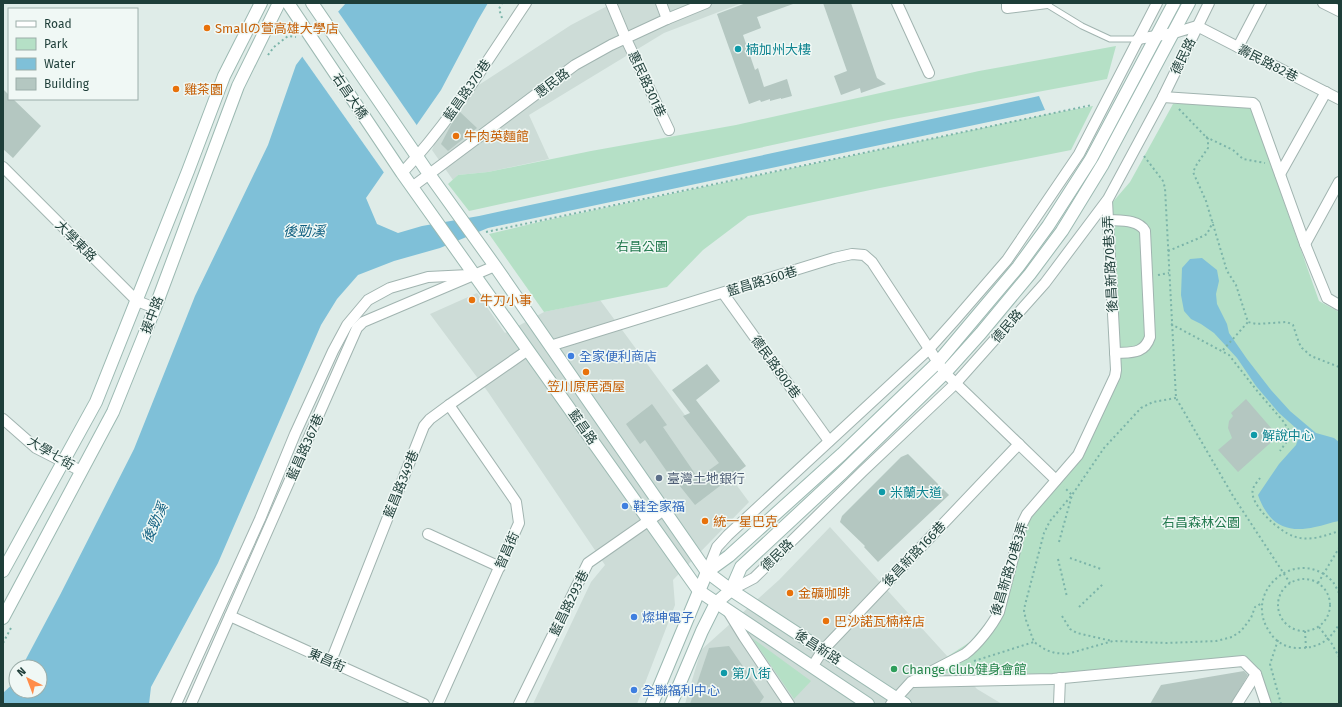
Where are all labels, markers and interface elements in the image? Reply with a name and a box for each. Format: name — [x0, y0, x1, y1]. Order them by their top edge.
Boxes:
legend — [8, 8, 138, 100]
text: Road — [44, 17, 72, 31]
place label: Smallの萱高雄大學店 — [215, 21, 339, 36]
marker: Smallの萱高雄大學店 — [202, 23, 212, 33]
street label: 德民路 — [1168, 35, 1198, 77]
text: Park — [44, 37, 68, 51]
street label: 壽民路82巷 — [1235, 41, 1301, 85]
place label: 楠加州大樓 — [746, 42, 811, 57]
marker: 楠加州大樓 — [733, 44, 743, 54]
street label: 惠民路301巷 — [625, 49, 669, 119]
street label: 藍昌路370巷 — [440, 56, 494, 124]
text: Water — [44, 57, 76, 71]
street label: 惠民路 — [532, 65, 572, 101]
street label: 右昌大橋 — [329, 70, 371, 122]
text: Building — [44, 77, 90, 91]
place label: 雞茶園 — [184, 82, 223, 97]
marker: 雞茶園 — [171, 84, 181, 94]
place label: 牛肉英麵館 — [464, 129, 529, 144]
marker: 牛肉英麵館 — [451, 131, 461, 141]
street label: 後昌新路70巷3弄 — [1100, 215, 1120, 313]
street label: 大學東路 — [52, 217, 100, 265]
water label: 後勁溪 — [283, 223, 327, 240]
park label: 右昌公園 — [616, 239, 668, 254]
street label: 藍昌路360巷 — [725, 263, 799, 299]
place label: 牛刀小事 — [480, 293, 532, 308]
street label: 援中路 — [138, 294, 166, 336]
marker: 牛刀小事 — [467, 295, 477, 305]
street label: 德民路 — [989, 306, 1025, 346]
street label: 德民路800巷 — [748, 333, 804, 401]
place label: 全家便利商店 — [579, 349, 657, 364]
marker: 全家便利商店 — [566, 351, 576, 361]
marker: 笠川原居酒屋 — [581, 367, 591, 377]
place label: 笠川原居酒屋 — [547, 379, 625, 394]
street label: 藍昌路 — [566, 407, 600, 447]
street label: 藍昌路367巷 — [284, 412, 326, 482]
place label: 解說中心 — [1262, 428, 1314, 443]
marker: 解說中心 — [1249, 430, 1259, 440]
street label: 大學七街 — [25, 433, 77, 473]
street label: 藍昌路349巷 — [381, 448, 421, 520]
place label: 臺灣土地銀行 — [667, 471, 745, 486]
marker: 臺灣土地銀行 — [654, 473, 664, 483]
place label: 米蘭大道 — [890, 485, 942, 500]
marker: 米蘭大道 — [877, 487, 887, 497]
water label: 後勁溪 — [139, 499, 172, 546]
place label: 鞋全家福 — [633, 499, 685, 514]
marker: 鞋全家福 — [620, 501, 630, 511]
place label: 統一星巴克 — [713, 514, 778, 529]
park label: 右昌森林公園 — [1162, 515, 1240, 530]
marker: 統一星巴克 — [700, 516, 710, 526]
street label: 後昌新路166巷 — [879, 518, 949, 590]
street label: 後昌新路70巷3弄 — [988, 520, 1030, 618]
street label: 智昌街 — [492, 529, 522, 571]
street label: 德民路 — [758, 536, 796, 574]
street label: 藍昌路293巷 — [547, 568, 591, 638]
place label: 金礦咖啡 — [798, 586, 850, 601]
marker: 金礦咖啡 — [785, 588, 795, 598]
place label: 燦坤電子 — [642, 610, 694, 625]
marker: 燦坤電子 — [629, 612, 639, 622]
place label: 巴沙諾瓦楠梓店 — [834, 614, 925, 629]
marker: 巴沙諾瓦楠梓店 — [821, 616, 831, 626]
street label: 後昌新路 — [792, 627, 844, 667]
street label: 東昌街 — [306, 645, 348, 675]
north arrow — [8, 659, 48, 699]
place label: Change Club健身會館 — [902, 662, 1027, 677]
marker: Change Club健身會館 — [889, 664, 899, 674]
text: N — [15, 665, 29, 679]
place label: 第八街 — [732, 666, 771, 681]
marker: 第八街 — [719, 668, 729, 678]
place label: 全聯福利中心 — [642, 683, 720, 698]
marker: 全聯福利中心 — [629, 685, 639, 695]

